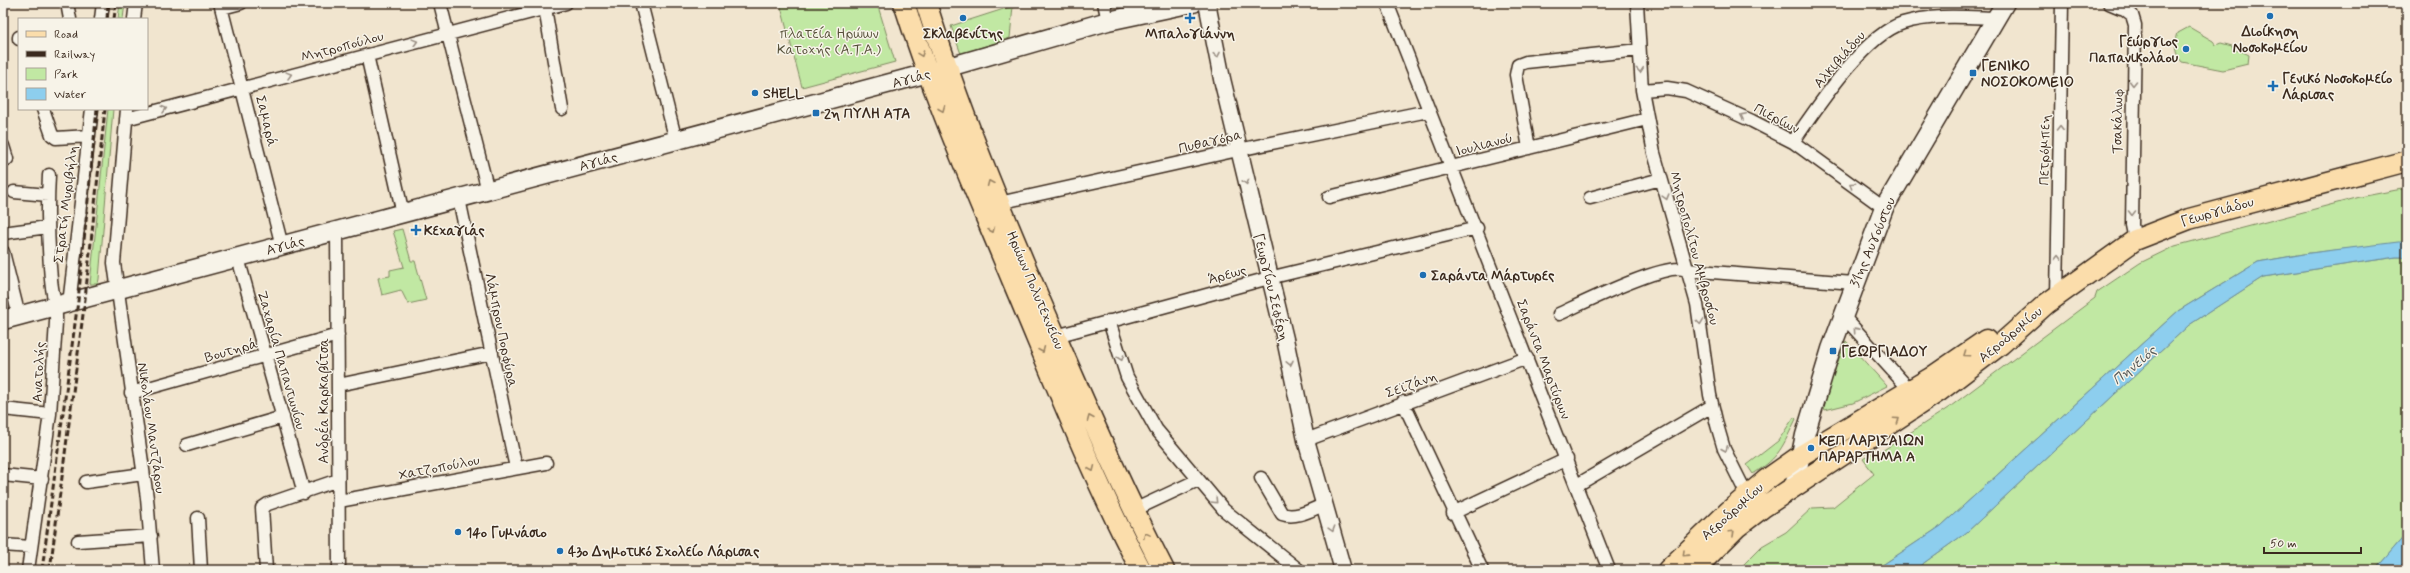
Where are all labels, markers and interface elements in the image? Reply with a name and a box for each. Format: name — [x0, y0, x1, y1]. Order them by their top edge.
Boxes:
marker: Διοίκηση Νοσοκομείου — [2265, 11, 2275, 21]
marker: Σκλαβενίτης — [958, 13, 968, 23]
marker: Μπαλογιάννη — [1185, 13, 1195, 23]
legend — [18, 18, 148, 110]
place label: Διοίκηση Νοσοκομείου — [2233, 23, 2308, 57]
park label: πλατεία Ηρώων Κατοχής (Α.Τ.Α.) — [777, 25, 881, 59]
place label: Σκλαβενίτης — [923, 25, 1003, 43]
place label: Μπαλογιάννη — [1145, 25, 1235, 43]
text: Road — [54, 27, 78, 43]
street label: Μητροπούλου — [299, 27, 386, 67]
street label: Αλκιβιάδου — [1810, 27, 1870, 92]
place label: Γεώργιος Παπανικολάου — [2089, 33, 2179, 67]
one-way arrow — [411, 38, 418, 47]
marker: Γεώργιος Παπανικολάου — [2181, 44, 2191, 54]
text: Railway — [54, 47, 96, 63]
one-way arrow — [916, 51, 925, 58]
one-way arrow — [1212, 52, 1220, 58]
place label: ΓΕΝΙΚΟ ΝΟΣΟΚΟΜΕΙΟ — [1981, 57, 2074, 91]
street label: Αγιάς — [890, 65, 932, 93]
text: Park — [54, 67, 78, 83]
one-way arrow — [1636, 67, 1645, 73]
marker: ΓΕΝΙΚΟ ΝΟΣΟΚΟΜΕΙΟ — [1968, 68, 1978, 78]
place label: Γενικό Νοσοκομείο Λάρισας — [2282, 70, 2392, 104]
one-way arrow — [286, 71, 293, 80]
one-way arrow — [2129, 80, 2137, 86]
marker: Γενικό Νοσοκομείο Λάρισας — [2267, 80, 2279, 92]
place label: SHELL — [763, 85, 804, 103]
text: Water — [54, 87, 86, 103]
marker: SHELL — [750, 88, 760, 98]
street label: Τσακάλωφ — [2108, 88, 2128, 154]
street label: Σαμαρά — [251, 94, 281, 149]
street label: Πιερίων — [1751, 99, 1802, 138]
one-way arrow — [161, 105, 167, 113]
place label: 2η ΠΥΛΗ ΑΤΑ — [824, 105, 910, 123]
one-way arrow — [938, 106, 946, 113]
marker: 2η ΠΥΛΗ ΑΤΑ — [811, 108, 821, 118]
one-way arrow — [1739, 113, 1747, 121]
street label: Πετρόμπεη — [2035, 114, 2055, 186]
one-way arrow — [2056, 125, 2064, 131]
street label: Πυθαγόρα — [1177, 126, 1244, 158]
street label: Ιουλιανού — [1454, 129, 1515, 161]
street label: Στρατή Μυριβήλη — [50, 144, 82, 264]
street label: Αγιάς — [577, 148, 619, 176]
street label: Μητροπολίτου Αμβροσίου — [1665, 169, 1723, 327]
one-way arrow — [987, 179, 995, 187]
one-way arrow — [1241, 179, 1249, 185]
one-way arrow — [1850, 183, 1857, 190]
one-way arrow — [1661, 193, 1670, 200]
street label: Γεωργιάδου — [2179, 193, 2256, 231]
street label: 31ης Αυγούστου — [1846, 195, 1900, 290]
one-way arrow — [2128, 210, 2136, 216]
place label: Κεχαγιάς — [424, 222, 485, 240]
marker: Κεχαγιάς — [411, 225, 421, 235]
one-way arrow — [987, 226, 995, 233]
street label: Ηρώων Πολυτεχνείου — [1002, 228, 1068, 352]
street label: Γεωργίου Σεφέρη — [1249, 231, 1294, 343]
street label: Αγιάς — [264, 232, 306, 260]
one-way arrow — [2054, 255, 2062, 261]
street label: Άρεως — [1206, 261, 1248, 289]
place label: Σαράντα Μάρτυρες — [1431, 267, 1554, 285]
marker: Σαράντα Μάρτυρες — [1418, 270, 1428, 280]
street label: Λάμπρου Πορφύρα — [480, 271, 522, 389]
street label: Ζαχαρία Παπαντωνίου — [253, 289, 309, 432]
street label: Σαράντα Μαρτύρων — [1512, 297, 1574, 422]
street label: Αεροδρομίου — [1975, 303, 2046, 367]
one-way arrow — [1695, 319, 1704, 325]
one-way arrow — [1853, 327, 1860, 335]
street label: Βουτηρά — [203, 335, 260, 367]
street label: Ανδρέα Καρκαβίτσα — [314, 338, 333, 464]
street label: Ανατολής — [28, 341, 50, 403]
water label: Πηνειός — [2108, 341, 2162, 390]
place label: ΓΕΩΡΓΙΑΔΟΥ — [1841, 343, 1928, 361]
one-way arrow — [1037, 346, 1045, 353]
marker: ΓΕΩΡΓΙΑΔΟΥ — [1828, 346, 1838, 356]
one-way arrow — [1963, 349, 1970, 357]
one-way arrow — [1116, 355, 1125, 362]
one-way arrow — [1285, 359, 1293, 366]
street label: Νικολάου Μαντζάρου — [133, 362, 169, 495]
street label: Σεϊζάνη — [1383, 367, 1440, 403]
one-way arrow — [1087, 415, 1095, 422]
one-way arrow — [1893, 418, 1900, 425]
place label: ΚΕΠ ΛΑΡΙΣΑΙΩΝ ΠΑΡΑΡΤΗΜΑ A — [1819, 432, 1924, 466]
marker: ΚΕΠ ΛΑΡΙΣΑΙΩΝ ΠΑΡΑΡΤΗΜΑ A — [1806, 443, 1816, 453]
one-way arrow — [1720, 445, 1728, 453]
street label: Χατζοπούλου — [397, 451, 481, 485]
one-way arrow — [1087, 465, 1095, 473]
street label: Αεροδρομίου — [1698, 479, 1768, 545]
one-way arrow — [1210, 496, 1218, 504]
place label: 14ο Γυμνάσιο — [466, 524, 547, 542]
one-way arrow — [1327, 526, 1336, 533]
marker: 14ο Γυμνάσιο — [453, 527, 463, 537]
scale bar — [2264, 529, 2361, 555]
one-way arrow — [1727, 530, 1735, 538]
one-way arrow — [1144, 532, 1151, 540]
text: 50 m — [2270, 536, 2297, 552]
place label: 43ο Δημοτικό Σχολείο Λάρισας — [568, 543, 759, 561]
marker: 43ο Δημοτικό Σχολείο Λάρισας — [555, 546, 565, 556]
one-way arrow — [1682, 549, 1690, 557]

